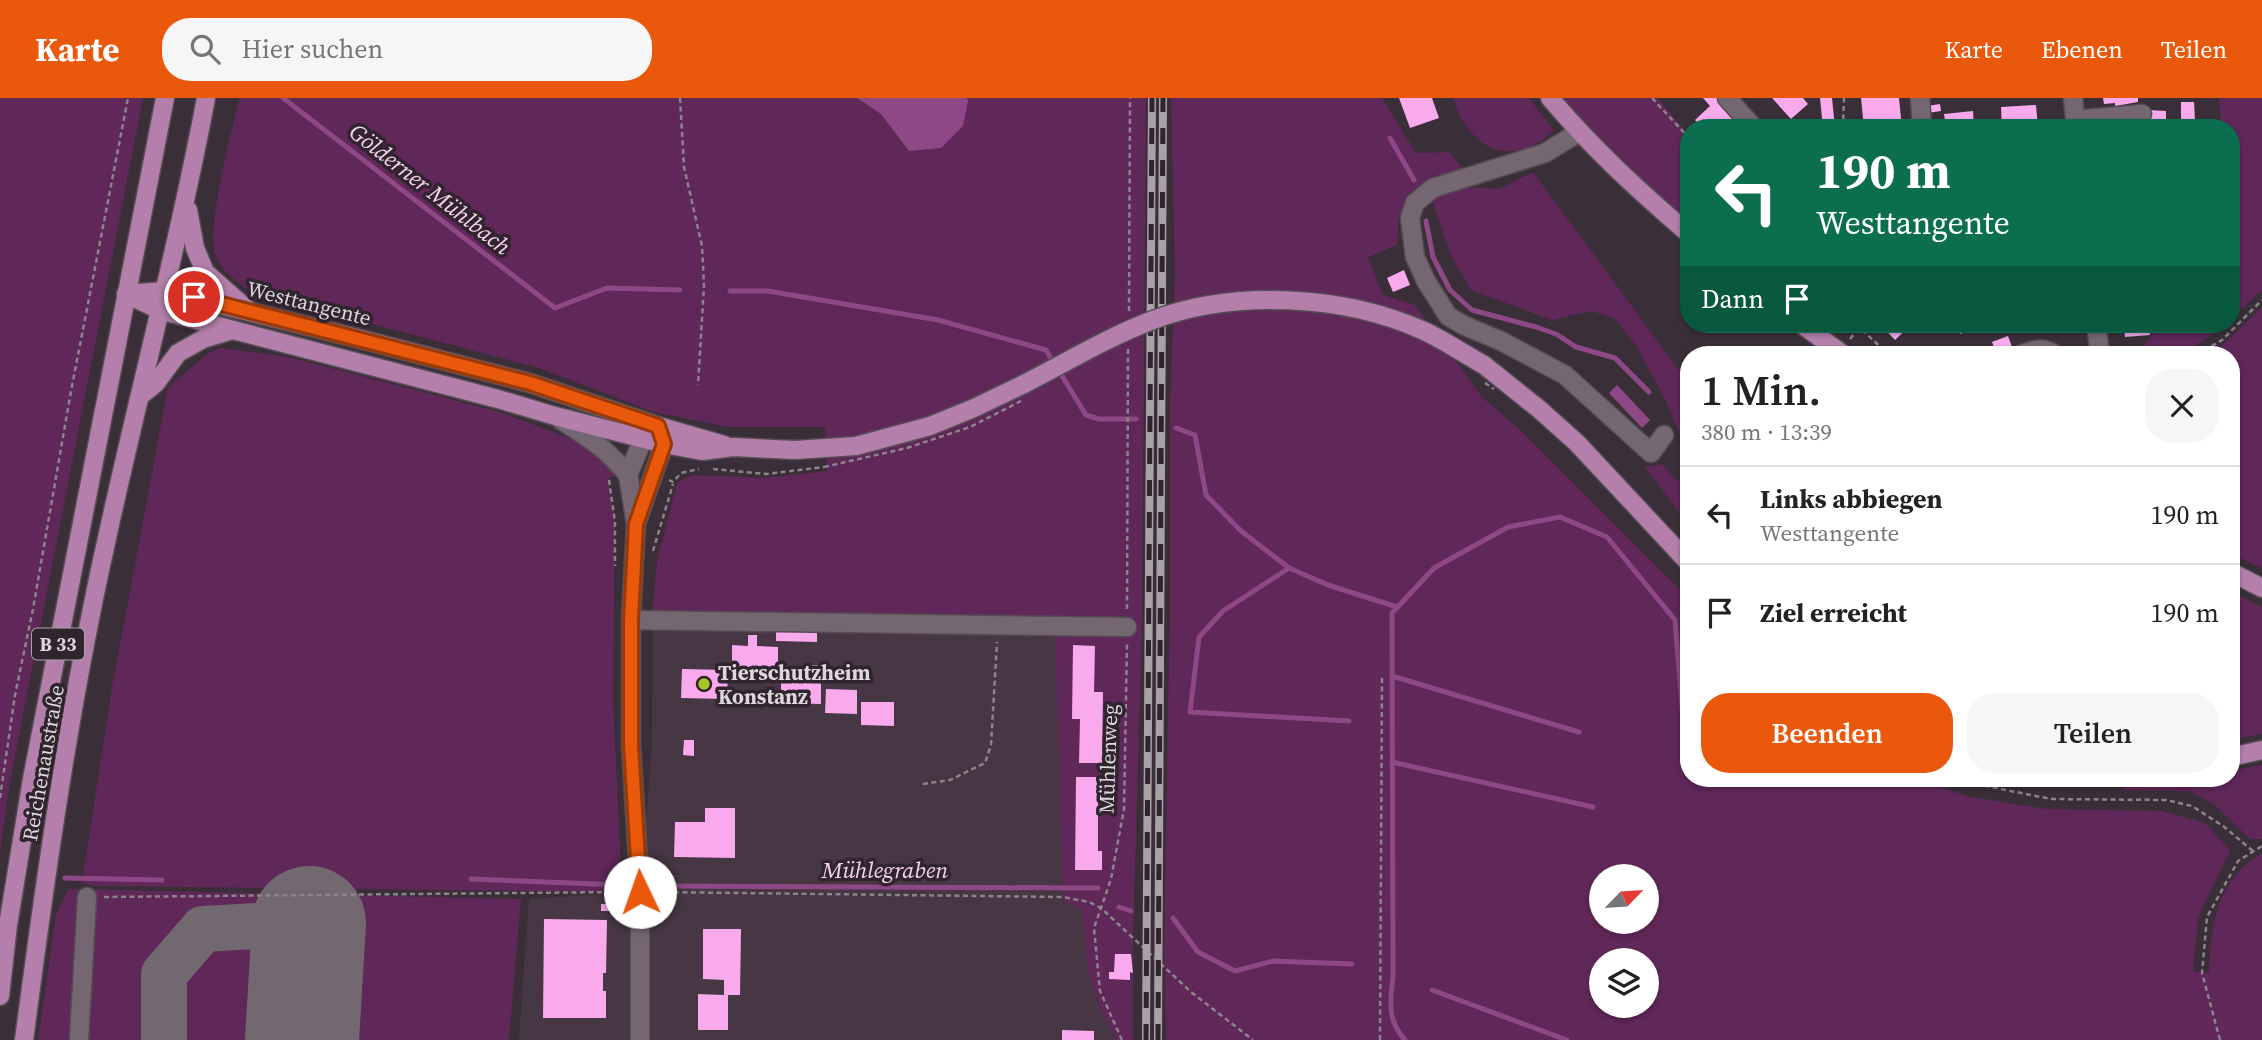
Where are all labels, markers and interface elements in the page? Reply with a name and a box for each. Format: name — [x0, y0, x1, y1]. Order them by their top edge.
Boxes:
search box — [162, 18, 652, 81]
text: Karte — [35, 27, 120, 72]
icon: search — [186, 30, 224, 68]
text: Hier suchen — [242, 31, 383, 67]
text: Karte — [1944, 33, 2003, 66]
text: Ebenen — [2041, 33, 2123, 66]
text: Teilen — [2161, 33, 2227, 66]
water label: Gölderner Mühlbach — [343, 116, 518, 262]
text: 190 m — [1816, 137, 1951, 204]
icon: left — [1701, 147, 1792, 238]
text: Westtangente — [1816, 201, 2010, 245]
pin — [164, 267, 224, 327]
street label: Westtangente — [244, 274, 374, 332]
icon: arrive — [175, 278, 213, 316]
icon: arrive — [1778, 280, 1816, 318]
text: Dann — [1701, 281, 1764, 317]
text: 1 Min. — [1701, 361, 1821, 419]
button: close — [2145, 369, 2219, 443]
text: 380 m · 13:39 — [1701, 416, 1832, 448]
text: Links abbiegen — [1760, 481, 1943, 517]
icon: left — [1701, 496, 1739, 534]
text: 190 m — [2151, 497, 2219, 533]
text: Westtangente — [1760, 517, 1899, 549]
icon: arrive — [1701, 594, 1739, 632]
text: Ziel erreicht — [1760, 595, 1907, 631]
text: 190 m — [2151, 595, 2219, 631]
road number: B 33 — [32, 628, 84, 660]
place label: Tierschutzheim Konstanz — [718, 658, 871, 711]
marker: Tierschutzheim Konstanz — [696, 676, 712, 692]
street label: Reichenaustraße — [15, 683, 71, 843]
button: Beenden — [1701, 693, 1953, 773]
button: Teilen — [1967, 693, 2219, 773]
street label: Mühlenweg — [1092, 704, 1124, 814]
water label: Mühlegraben — [821, 854, 948, 886]
position arrow — [603, 855, 677, 929]
north arrow — [1589, 864, 1659, 934]
map controls — [1589, 864, 1659, 1018]
button: layers — [1589, 948, 1659, 1018]

